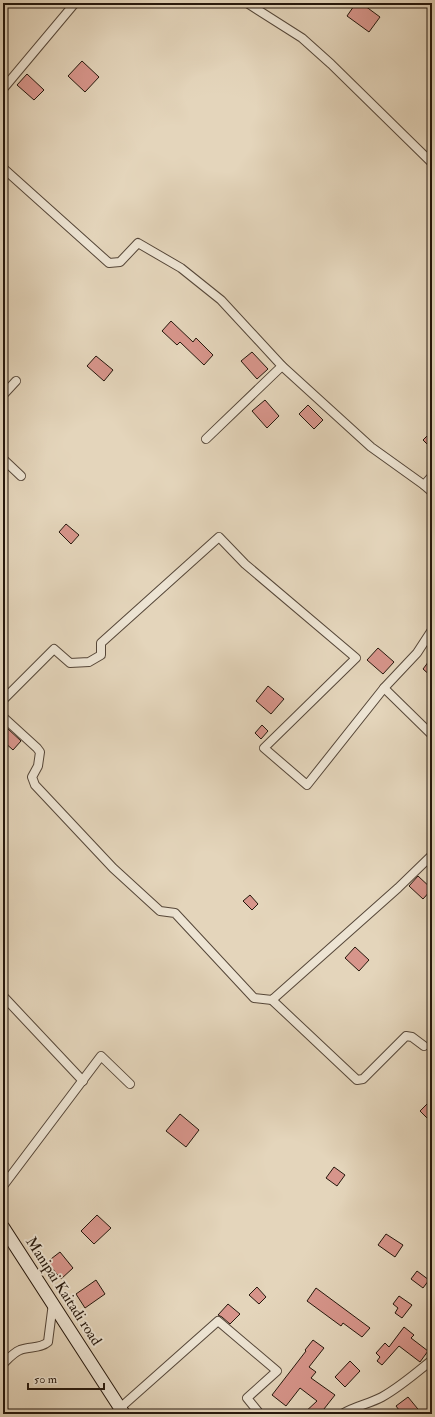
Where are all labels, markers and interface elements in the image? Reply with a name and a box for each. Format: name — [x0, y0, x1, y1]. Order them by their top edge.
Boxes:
street label: Manipai Kaitadi road — [21, 1233, 106, 1350]
scale bar — [28, 1365, 104, 1391]
text: 50 m — [34, 1372, 58, 1387]

